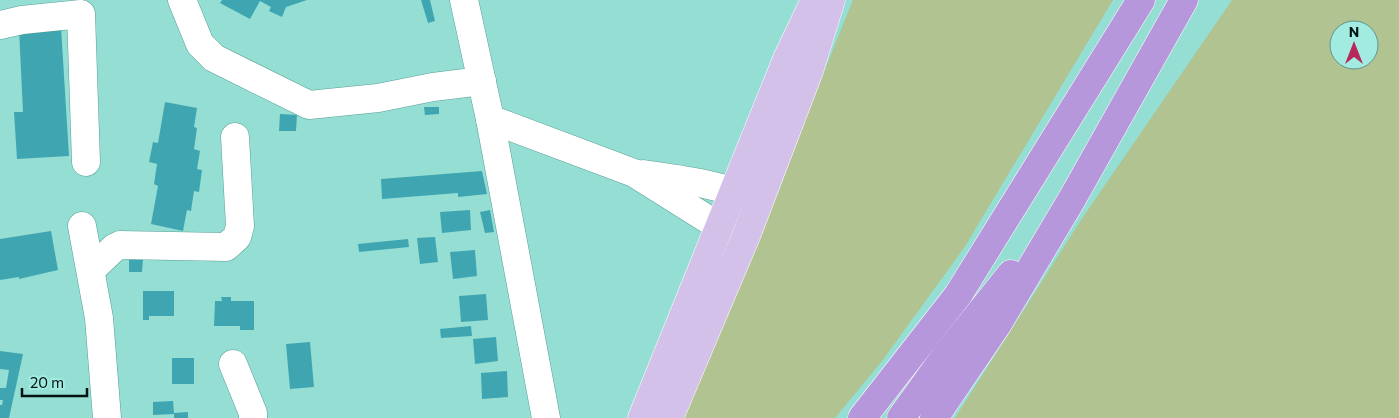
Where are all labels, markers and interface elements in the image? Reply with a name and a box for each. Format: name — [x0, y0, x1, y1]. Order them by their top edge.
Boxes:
north arrow — [1329, 20, 1379, 70]
text: N — [1349, 23, 1359, 40]
scale bar — [22, 366, 88, 398]
text: 20 m — [30, 373, 64, 391]

